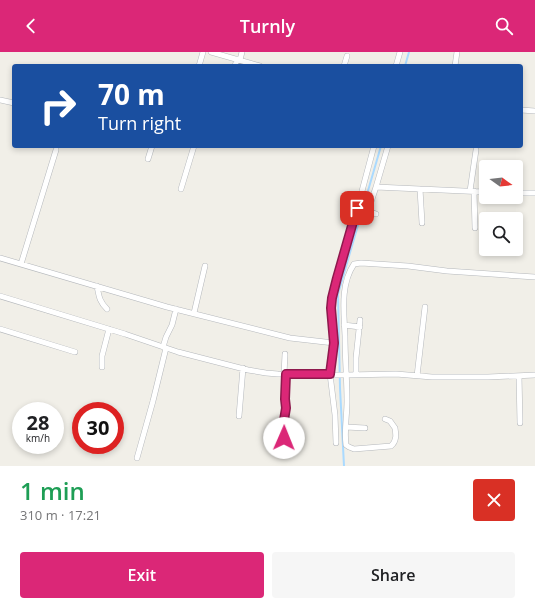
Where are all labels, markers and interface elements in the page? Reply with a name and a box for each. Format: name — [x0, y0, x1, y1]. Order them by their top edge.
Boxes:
text: Turnly — [240, 14, 295, 38]
icon: back — [20, 15, 42, 37]
icon: search — [493, 15, 515, 37]
text: 70 m — [98, 75, 165, 113]
icon: right — [32, 80, 84, 132]
text: Turn right — [98, 111, 181, 135]
north arrow — [479, 160, 523, 204]
map controls — [479, 160, 523, 256]
pin — [340, 191, 374, 225]
icon: arrive — [346, 197, 368, 219]
button: search — [479, 212, 523, 256]
speed limit sign: 30 — [72, 402, 124, 454]
text: 28 — [27, 409, 49, 436]
position arrow — [263, 417, 305, 459]
text: km/h — [26, 431, 50, 445]
text: 1 min — [20, 474, 85, 507]
button: close — [473, 479, 515, 521]
text: 310 m · 17:21 — [20, 506, 101, 524]
button: Exit — [20, 552, 264, 598]
button: Share — [272, 552, 515, 598]

